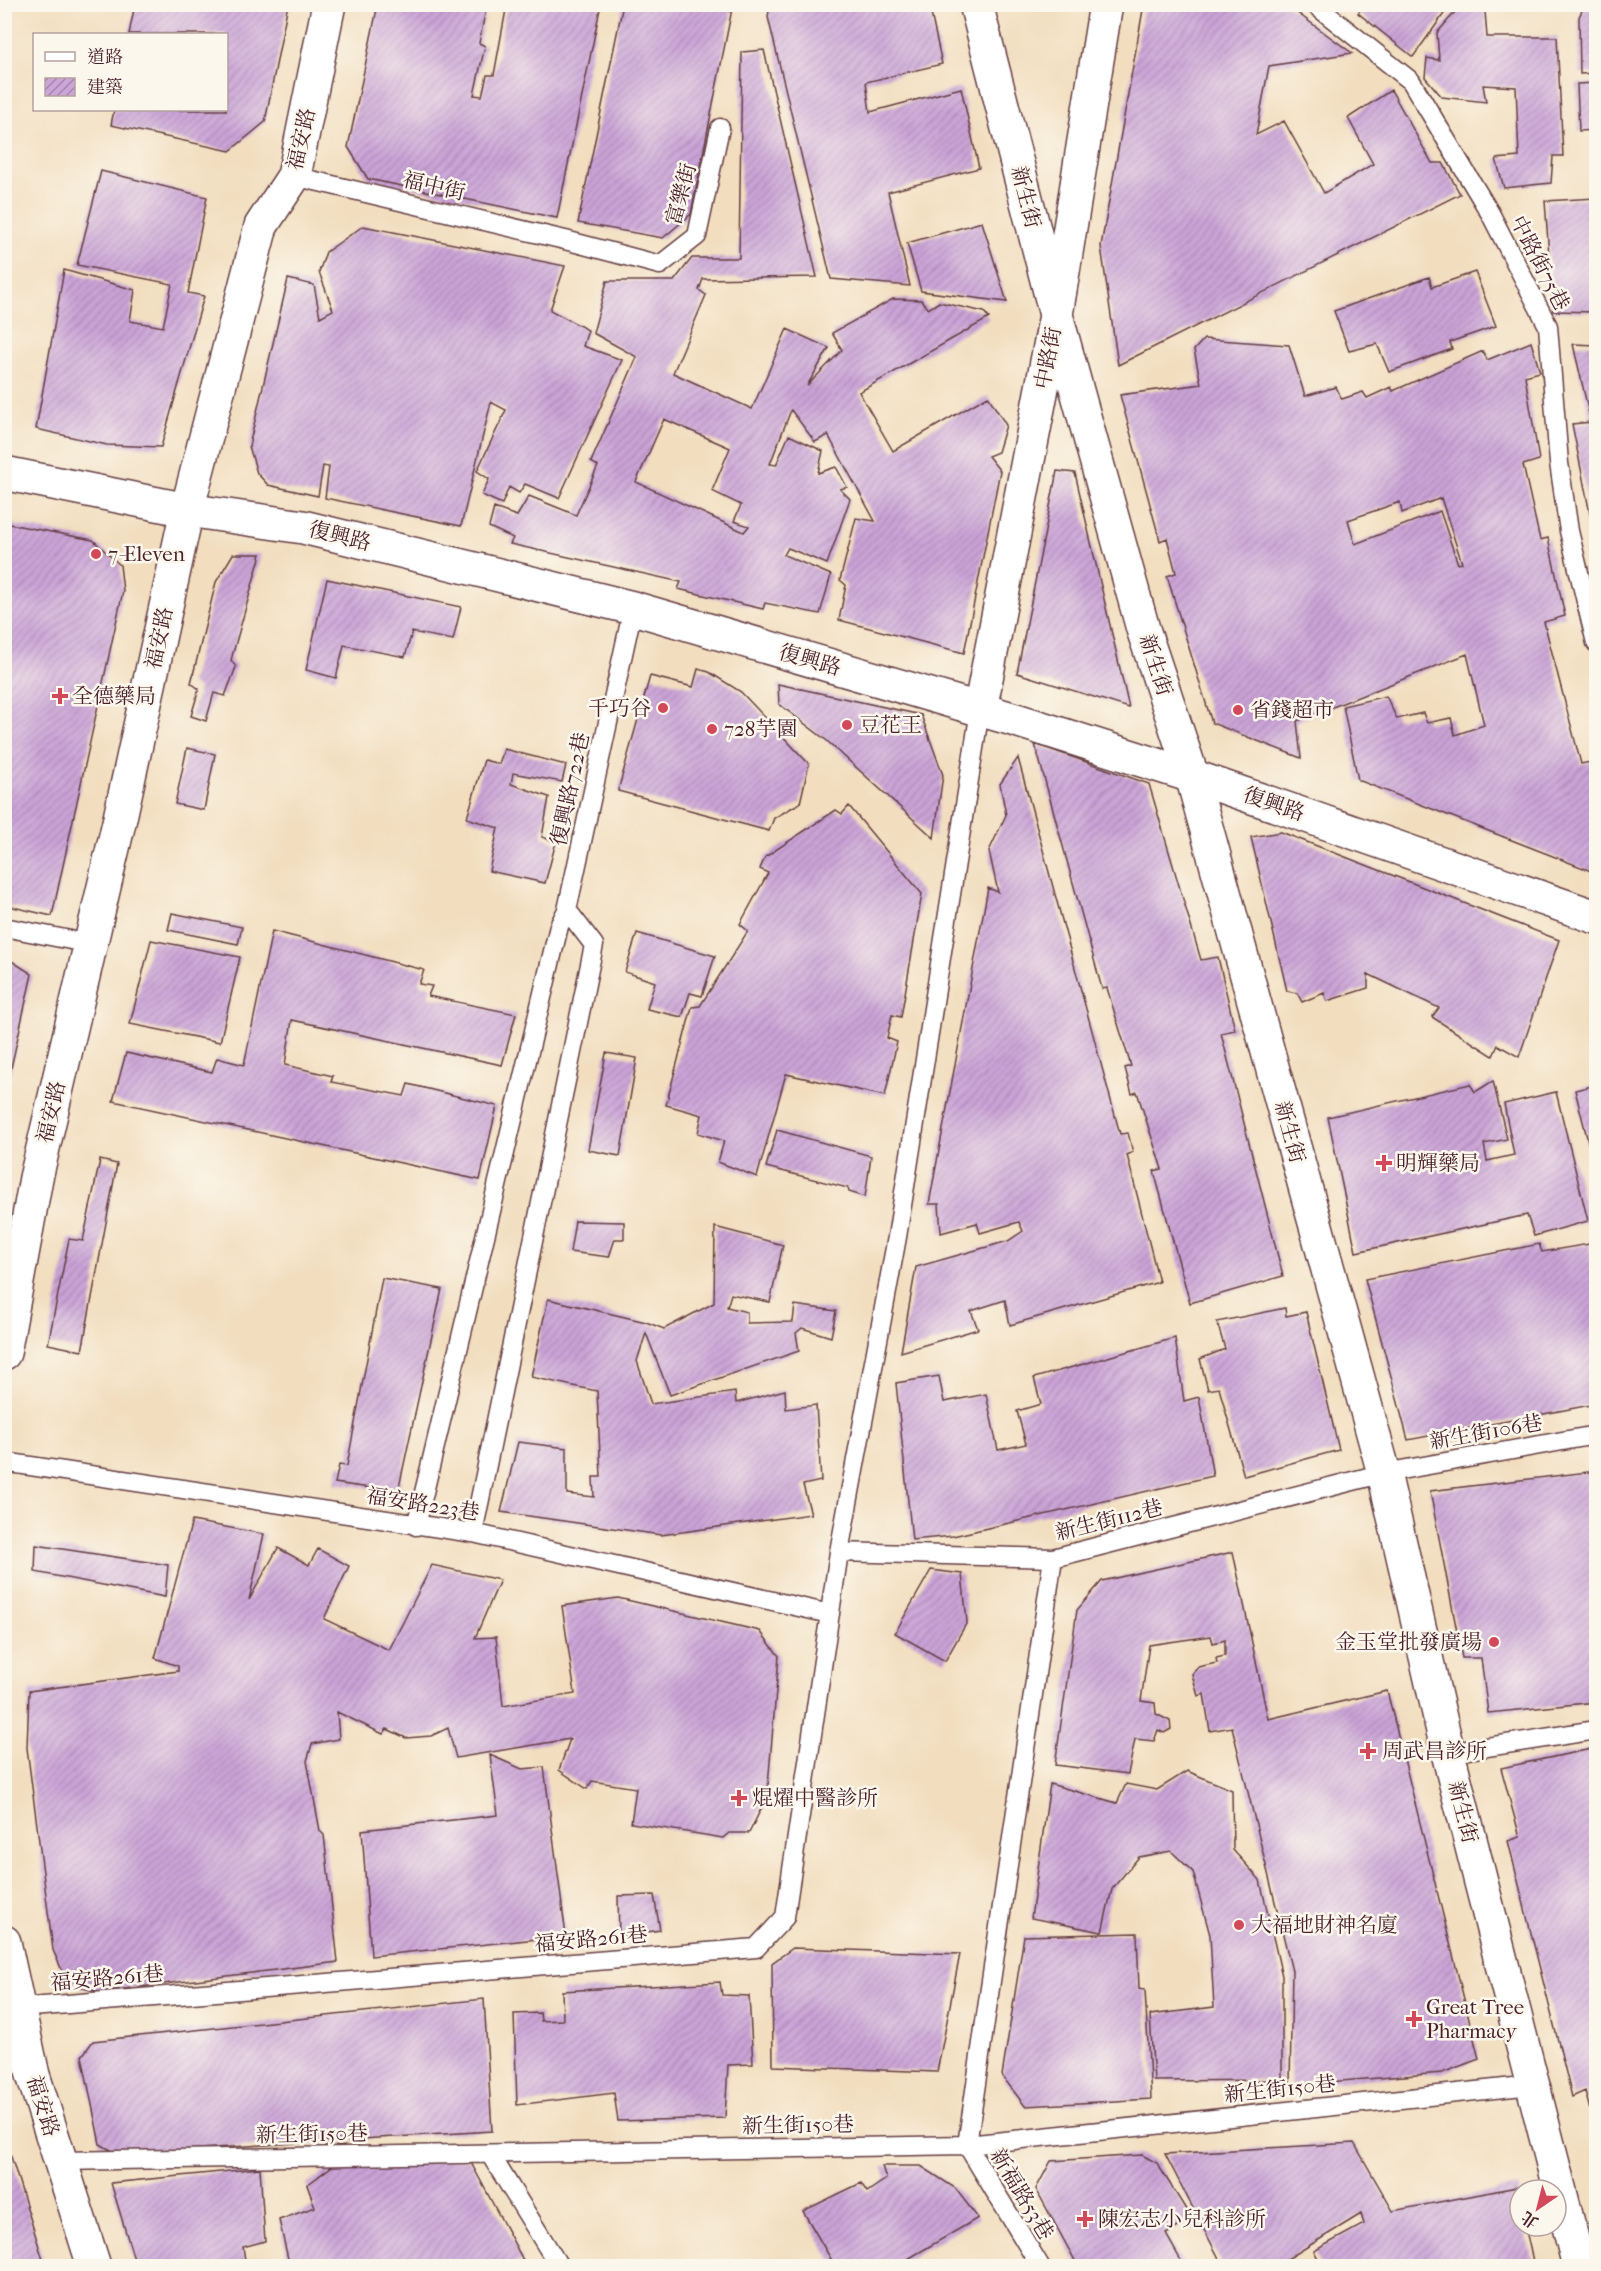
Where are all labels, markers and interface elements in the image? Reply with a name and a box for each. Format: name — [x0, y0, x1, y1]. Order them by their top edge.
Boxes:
legend — [33, 33, 228, 111]
text: 道路 — [87, 47, 123, 68]
text: 建築 — [87, 77, 123, 98]
street label: 福安路 — [282, 106, 320, 172]
street label: 富樂街 — [661, 160, 701, 228]
street label: 新生街 — [1007, 164, 1045, 230]
street label: 福中街 — [401, 167, 467, 205]
street label: 中路街75巷 — [1506, 212, 1574, 314]
street label: 中路街 — [1030, 325, 1066, 391]
street label: 復興路 — [307, 517, 373, 555]
place label: 7-Eleven — [108, 542, 185, 566]
marker: 7-Eleven — [89, 547, 103, 561]
street label: 福安路 — [141, 605, 177, 671]
street label: 新生街 — [1135, 631, 1177, 699]
street label: 復興路 — [776, 640, 844, 680]
place label: 全德藥局 — [72, 684, 156, 708]
marker: 全德藥局 — [53, 689, 67, 703]
place label: 千巧谷 — [588, 696, 651, 720]
place label: 省錢超市 — [1250, 698, 1334, 722]
marker: 千巧谷 — [656, 701, 670, 715]
marker: 省錢超市 — [1231, 703, 1245, 717]
place label: 豆花王 — [859, 713, 922, 737]
place label: 728芋園 — [724, 717, 797, 741]
marker: 豆花王 — [840, 718, 854, 732]
marker: 728芋園 — [705, 722, 719, 736]
street label: 復興路722巷 — [546, 730, 594, 848]
street label: 復興路 — [1240, 782, 1308, 826]
street label: 福安路 — [32, 1079, 70, 1145]
street label: 新生街 — [1270, 1098, 1310, 1166]
place label: 明輝藥局 — [1396, 1151, 1480, 1175]
marker: 明輝藥局 — [1377, 1156, 1391, 1170]
street label: 新生街106巷 — [1428, 1410, 1544, 1454]
street label: 福安路223巷 — [365, 1483, 481, 1525]
street label: 新生街112巷 — [1053, 1495, 1165, 1545]
place label: 金玉堂批發廣場 — [1335, 1630, 1482, 1654]
marker: 金玉堂批發廣場 — [1487, 1635, 1501, 1649]
place label: 周武昌診所 — [1382, 1739, 1487, 1763]
marker: 周武昌診所 — [1359, 1742, 1377, 1760]
street label: 新生街 — [1444, 1779, 1482, 1845]
place label: 焜燿中醫診所 — [752, 1786, 878, 1810]
marker: 焜燿中醫診所 — [730, 1789, 748, 1807]
place label: 大福地財神名廈 — [1251, 1913, 1398, 1937]
marker: 大福地財神名廈 — [1232, 1918, 1246, 1932]
street label: 福安路261巷 — [533, 1922, 649, 1956]
street label: 福安路261巷 — [49, 1961, 165, 1995]
place label: Great Tree Pharmacy — [1426, 1995, 1524, 2043]
marker: Great Tree Pharmacy — [1407, 2012, 1421, 2026]
street label: 新生街150巷 — [1223, 2071, 1337, 2107]
street label: 福安路 — [22, 2072, 64, 2140]
street label: 新生街150巷 — [742, 2112, 854, 2138]
street label: 新生街150巷 — [256, 2121, 368, 2147]
street label: 新福路53巷 — [986, 2144, 1058, 2244]
north arrow — [1508, 2178, 1568, 2238]
place label: 陳宏志小兒科診所 — [1098, 2207, 1266, 2231]
text: 北 — [1518, 2208, 1542, 2232]
marker: 陳宏志小兒科診所 — [1076, 2210, 1094, 2228]

